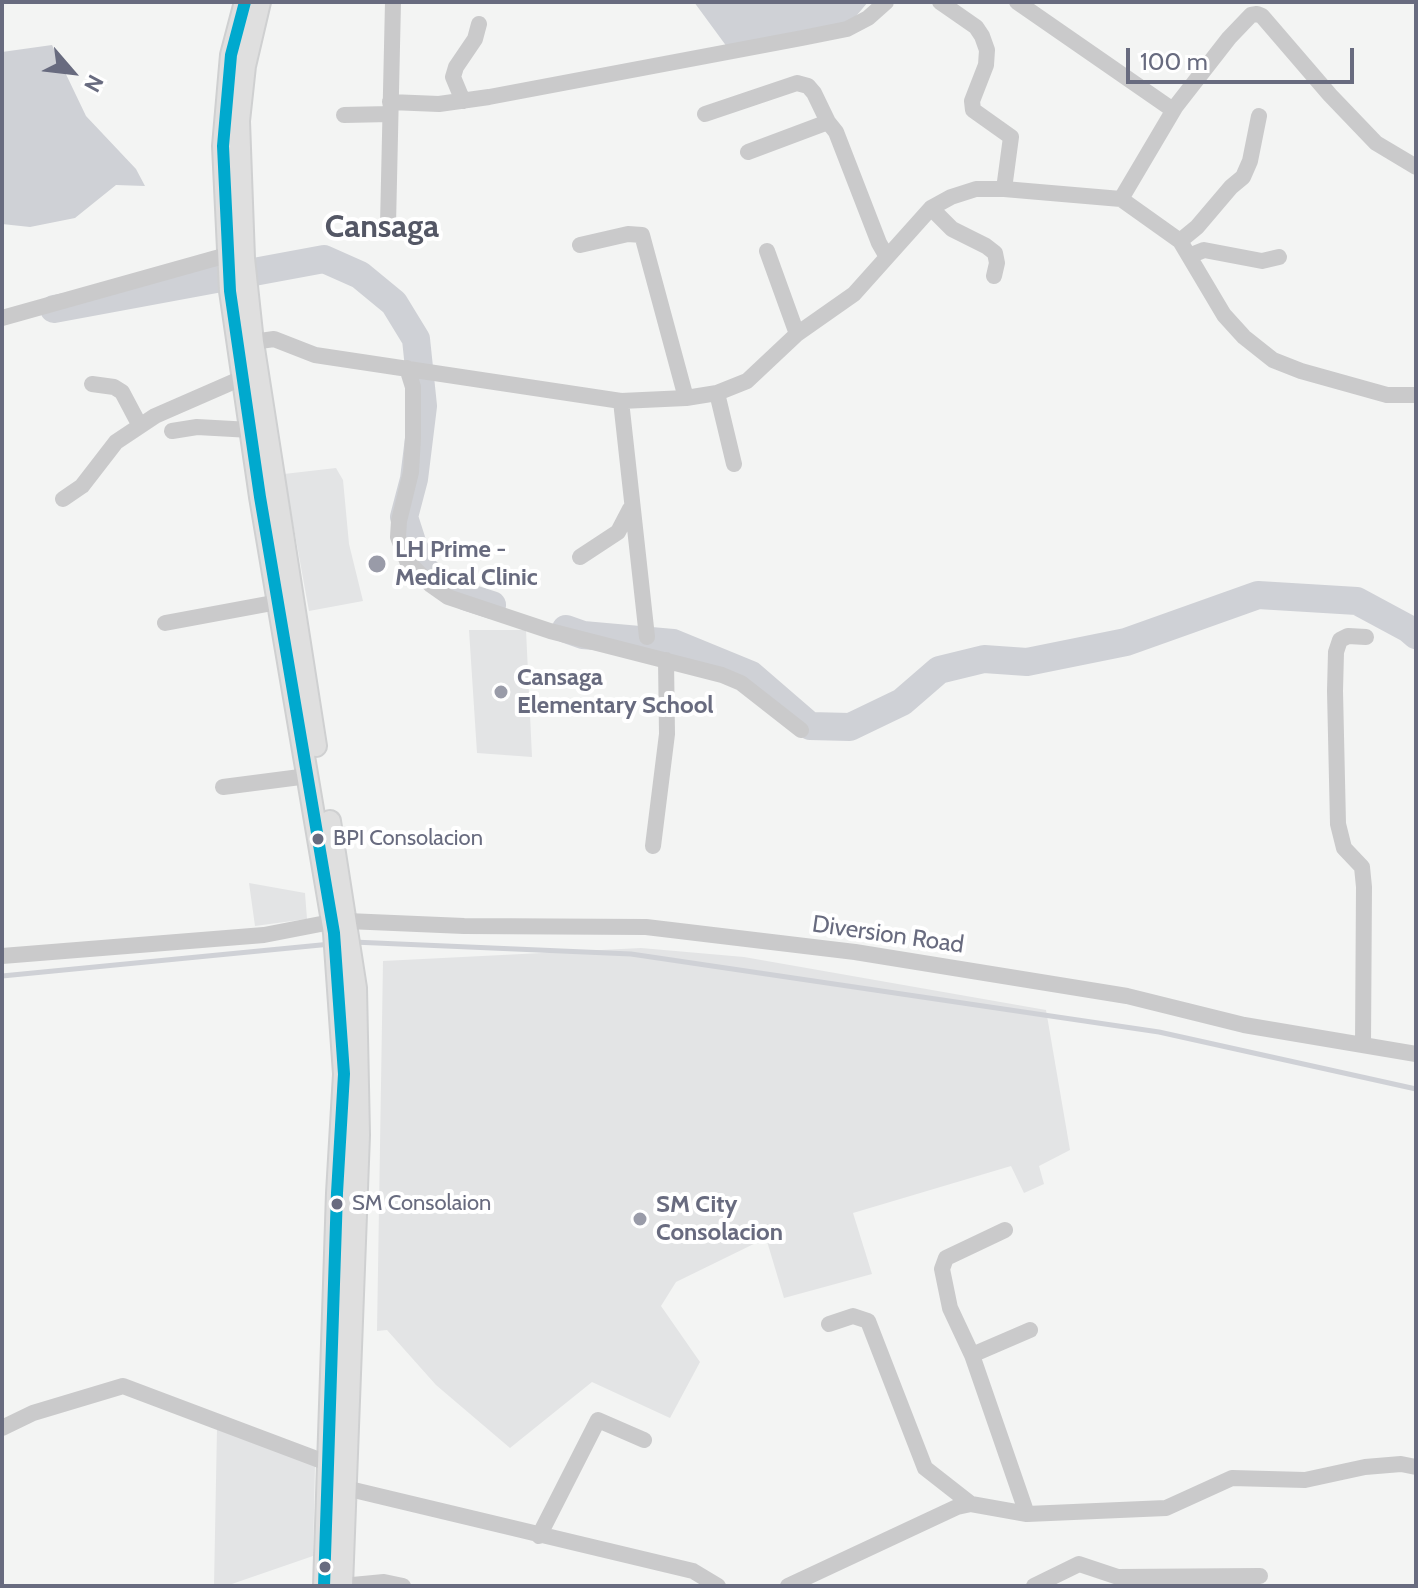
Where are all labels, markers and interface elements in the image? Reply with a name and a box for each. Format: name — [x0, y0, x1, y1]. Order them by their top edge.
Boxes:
north arrow — [32, 32, 112, 112]
scale bar — [1130, 32, 1358, 82]
text: 100 m — [1140, 47, 1208, 76]
text: N — [78, 70, 109, 97]
district label: Cansaga — [325, 209, 439, 247]
place label: LH Prime - Medical Clinic — [395, 536, 538, 592]
marker: LH Prime - Medical Clinic — [366, 553, 388, 575]
place label: Cansaga Elementary School — [517, 664, 714, 720]
marker: Cansaga Elementary School — [492, 683, 510, 701]
place label: BPI Consolacion — [333, 826, 483, 852]
marker: BPI Consolacion — [310, 831, 326, 847]
street label: Diversion Road — [810, 910, 966, 960]
place label: SM Consolaion — [352, 1191, 491, 1217]
place label: SM City Consolacion — [656, 1191, 783, 1247]
marker: SM Consolaion — [329, 1196, 345, 1212]
marker: SM City Consolacion — [631, 1210, 649, 1228]
unlabelled marker — [317, 1559, 333, 1575]

